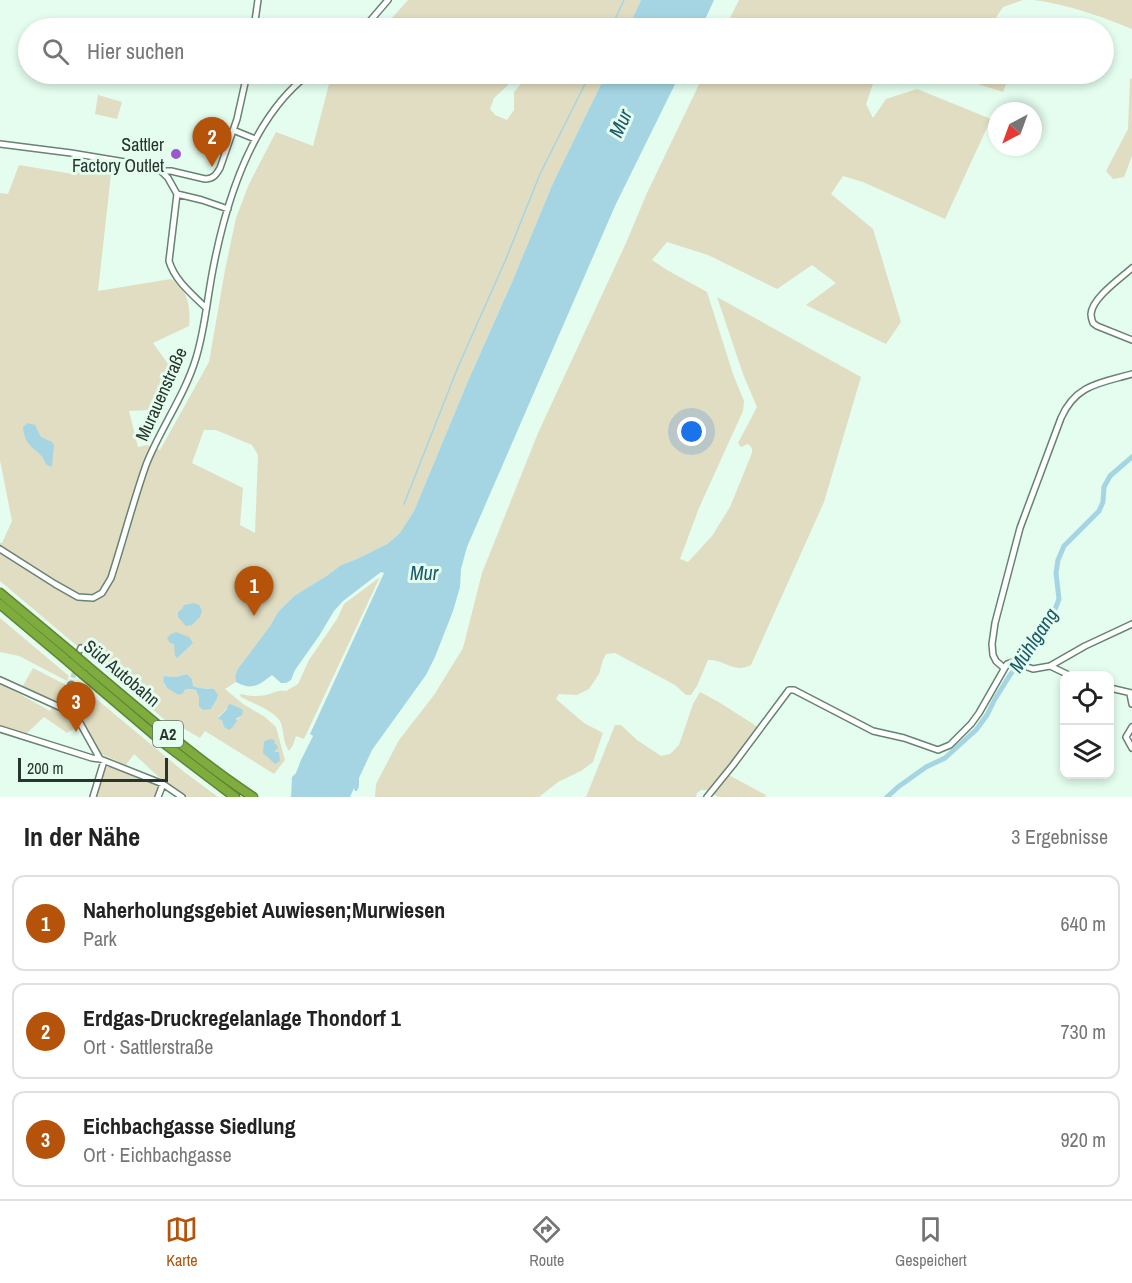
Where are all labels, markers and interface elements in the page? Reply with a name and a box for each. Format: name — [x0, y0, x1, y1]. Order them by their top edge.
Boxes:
search box — [18, 18, 1114, 84]
icon: search — [39, 35, 72, 68]
text: Hier suchen — [87, 36, 184, 66]
north arrow — [988, 102, 1042, 156]
water label: Mur — [602, 104, 638, 141]
pin: 2 — [192, 118, 232, 167]
place label: Sattler Factory Outlet — [72, 132, 164, 178]
marker: Sattler Factory Outlet — [169, 147, 183, 161]
street label: Murauenstraße — [129, 343, 193, 445]
your location — [677, 417, 706, 446]
water label: Mur — [410, 559, 439, 586]
pin: 1 — [234, 566, 274, 616]
water label: Mühlgang — [1002, 602, 1064, 678]
street label: Süd Autobahn — [78, 634, 166, 712]
map controls — [1060, 671, 1114, 779]
button: locate — [1060, 671, 1114, 725]
pin: 3 — [56, 682, 96, 732]
road number: A2 — [153, 721, 183, 747]
button: layers — [1060, 725, 1114, 779]
scale bar — [18, 755, 168, 782]
text: 200 m — [27, 757, 63, 779]
text: In der Nähe — [24, 819, 140, 854]
text: 3 Ergebnisse — [1011, 823, 1108, 850]
text: Naherholungsgebiet Auwiesen;Murwiesen — [83, 895, 445, 925]
text: 1 — [41, 910, 50, 937]
text: 640 m — [1060, 910, 1106, 937]
text: Park — [83, 925, 117, 952]
text: Erdgas-Druckregelanlage Thondorf 1 — [83, 1003, 401, 1033]
text: 2 — [41, 1018, 50, 1045]
text: 730 m — [1060, 1018, 1106, 1045]
text: Ort · Sattlerstraße — [83, 1033, 213, 1060]
text: Eichbachgasse Siedlung — [83, 1111, 296, 1141]
text: 3 — [41, 1126, 50, 1153]
text: 920 m — [1060, 1126, 1106, 1153]
text: Ort · Eichbachgasse — [83, 1141, 232, 1168]
tab: Karte — [165, 1213, 198, 1271]
tab: Route — [529, 1213, 564, 1271]
tab: Gespeichert — [895, 1213, 967, 1271]

